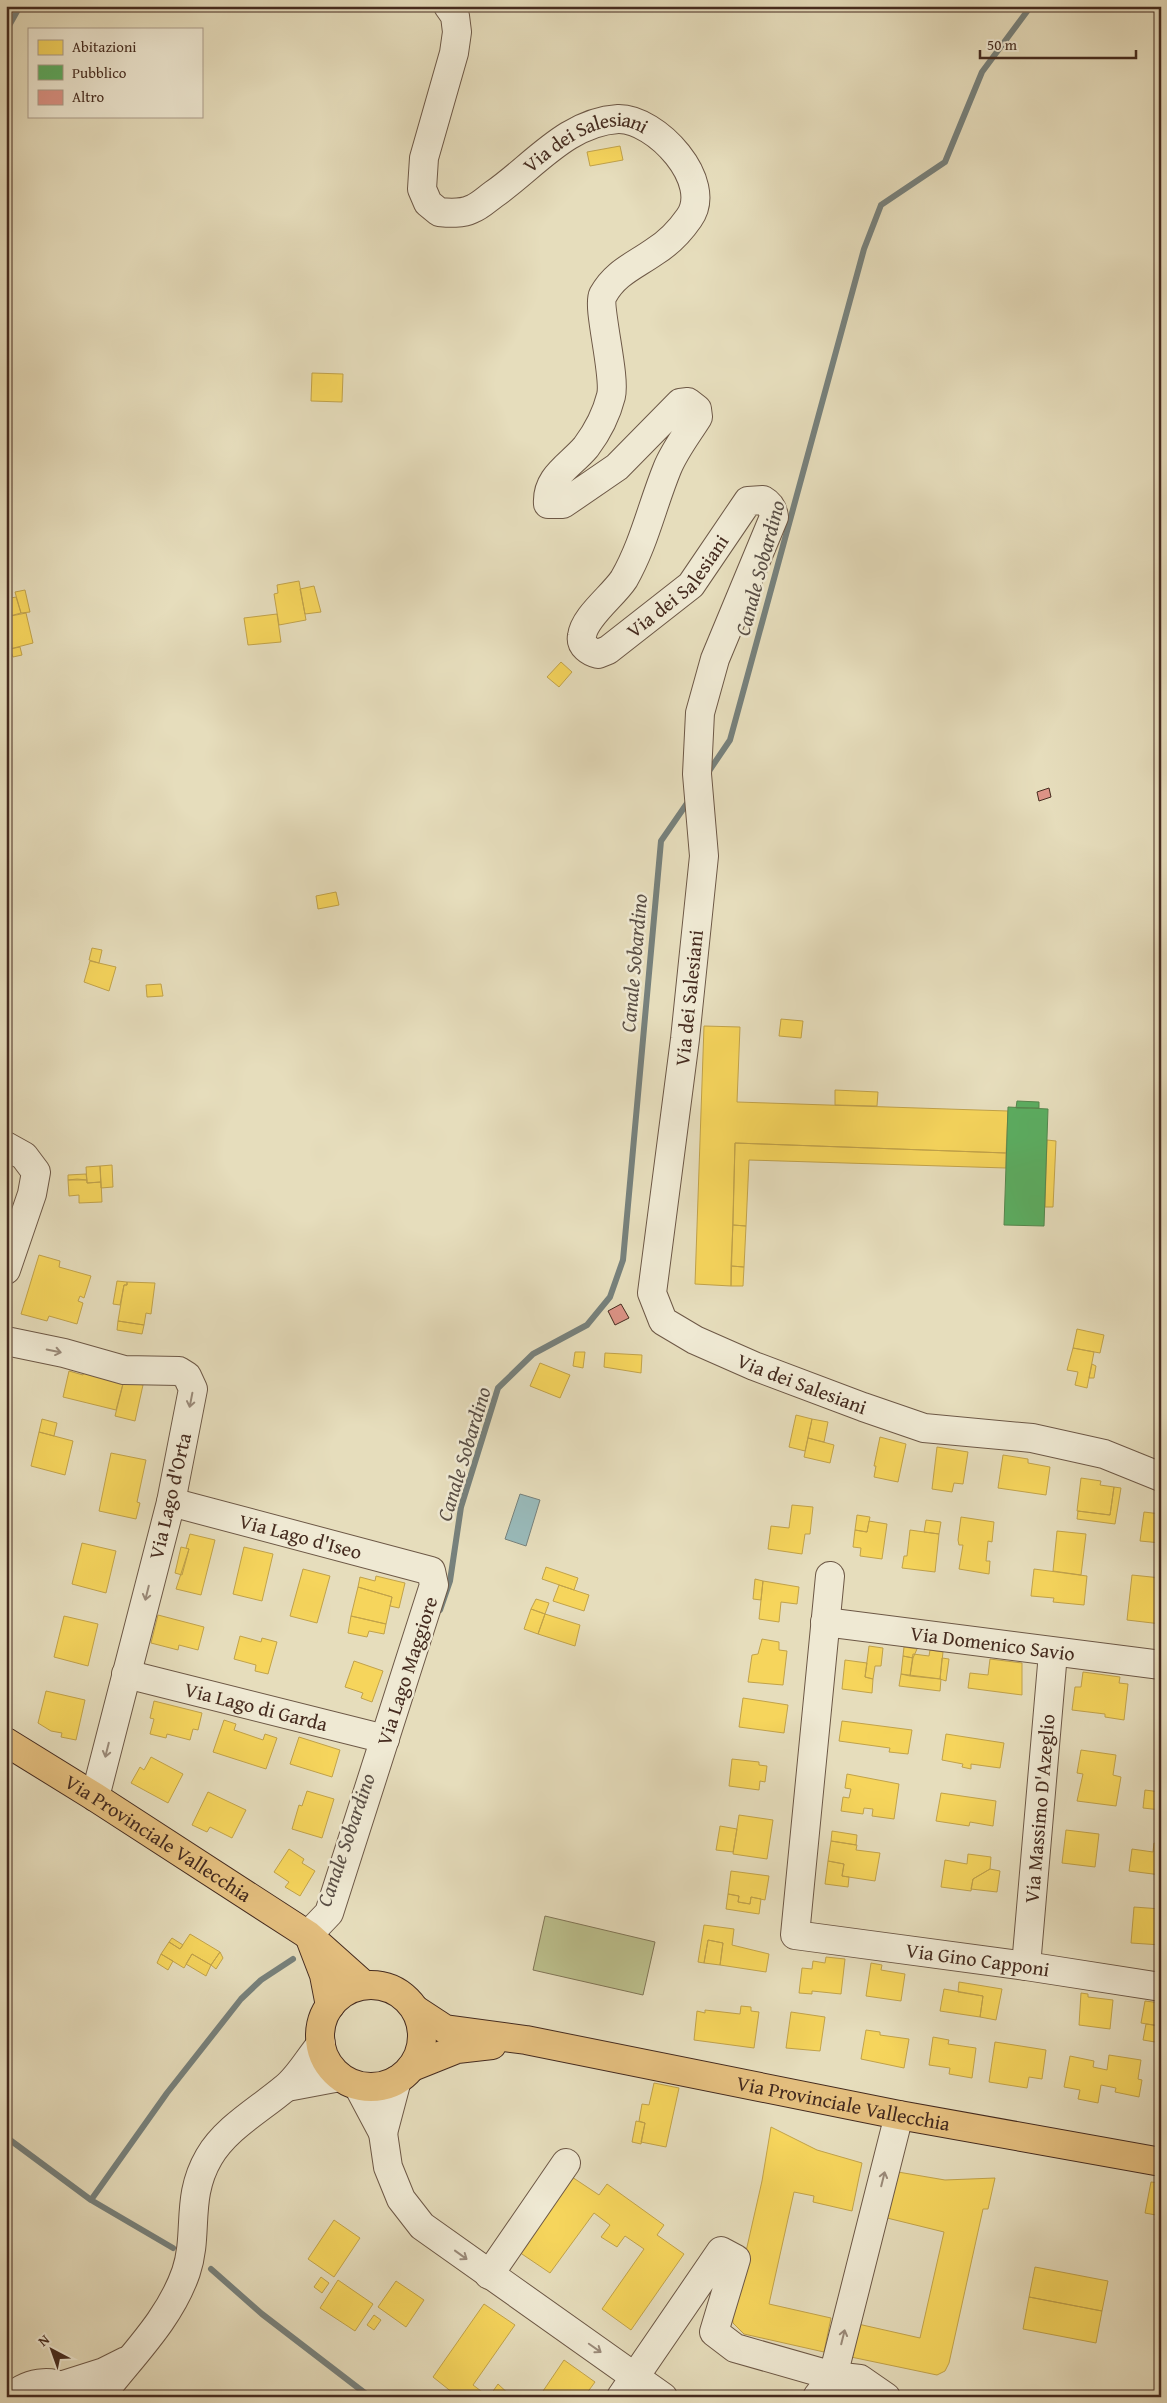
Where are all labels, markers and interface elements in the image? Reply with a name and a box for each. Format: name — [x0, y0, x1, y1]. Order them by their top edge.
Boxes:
legend — [28, 28, 202, 118]
scale bar — [980, 28, 1136, 60]
text: 50 m — [987, 34, 1018, 55]
text: Abitazioni — [72, 36, 137, 57]
text: Pubblico — [72, 62, 127, 83]
text: Altro — [72, 86, 105, 107]
street label: Via dei Salesiani — [516, 104, 654, 179]
water label: Canale Sobardino — [727, 497, 792, 639]
street label: Via dei Salesiani — [620, 528, 736, 644]
water label: Canale Sobardino — [612, 892, 655, 1034]
street label: Via dei Salesiani — [667, 928, 710, 1067]
street label: Via dei Salesiani — [733, 1345, 871, 1421]
one-way arrow — [45, 1347, 61, 1356]
water label: Canale Sobardino — [428, 1383, 499, 1525]
one-way arrow — [185, 1392, 195, 1408]
street label: Via Lago d'Orta — [141, 1429, 198, 1562]
street label: Via Lago d'Iseo — [236, 1506, 365, 1566]
one-way arrow — [142, 1585, 151, 1601]
street label: Via Lago Maggiore — [369, 1593, 444, 1749]
street label: Via Domenico Savio — [909, 1618, 1077, 1668]
street label: Via Lago di Garda — [181, 1674, 331, 1738]
street label: Via Massimo D'Azeglio — [1016, 1713, 1062, 1904]
one-way arrow — [102, 1742, 111, 1758]
street label: Via Provinciale Vallecchia — [59, 1767, 258, 1909]
water label: Canale Sobardino — [308, 1769, 383, 1911]
street label: Via Gino Capponi — [904, 1935, 1052, 1984]
street label: Via Provinciale Vallecchia — [734, 2068, 953, 2138]
one-way arrow — [878, 2172, 888, 2188]
one-way arrow — [454, 2250, 468, 2260]
north arrow — [28, 2326, 78, 2376]
text: N — [33, 2329, 54, 2351]
one-way arrow — [838, 2329, 848, 2345]
one-way arrow — [587, 2343, 601, 2353]

